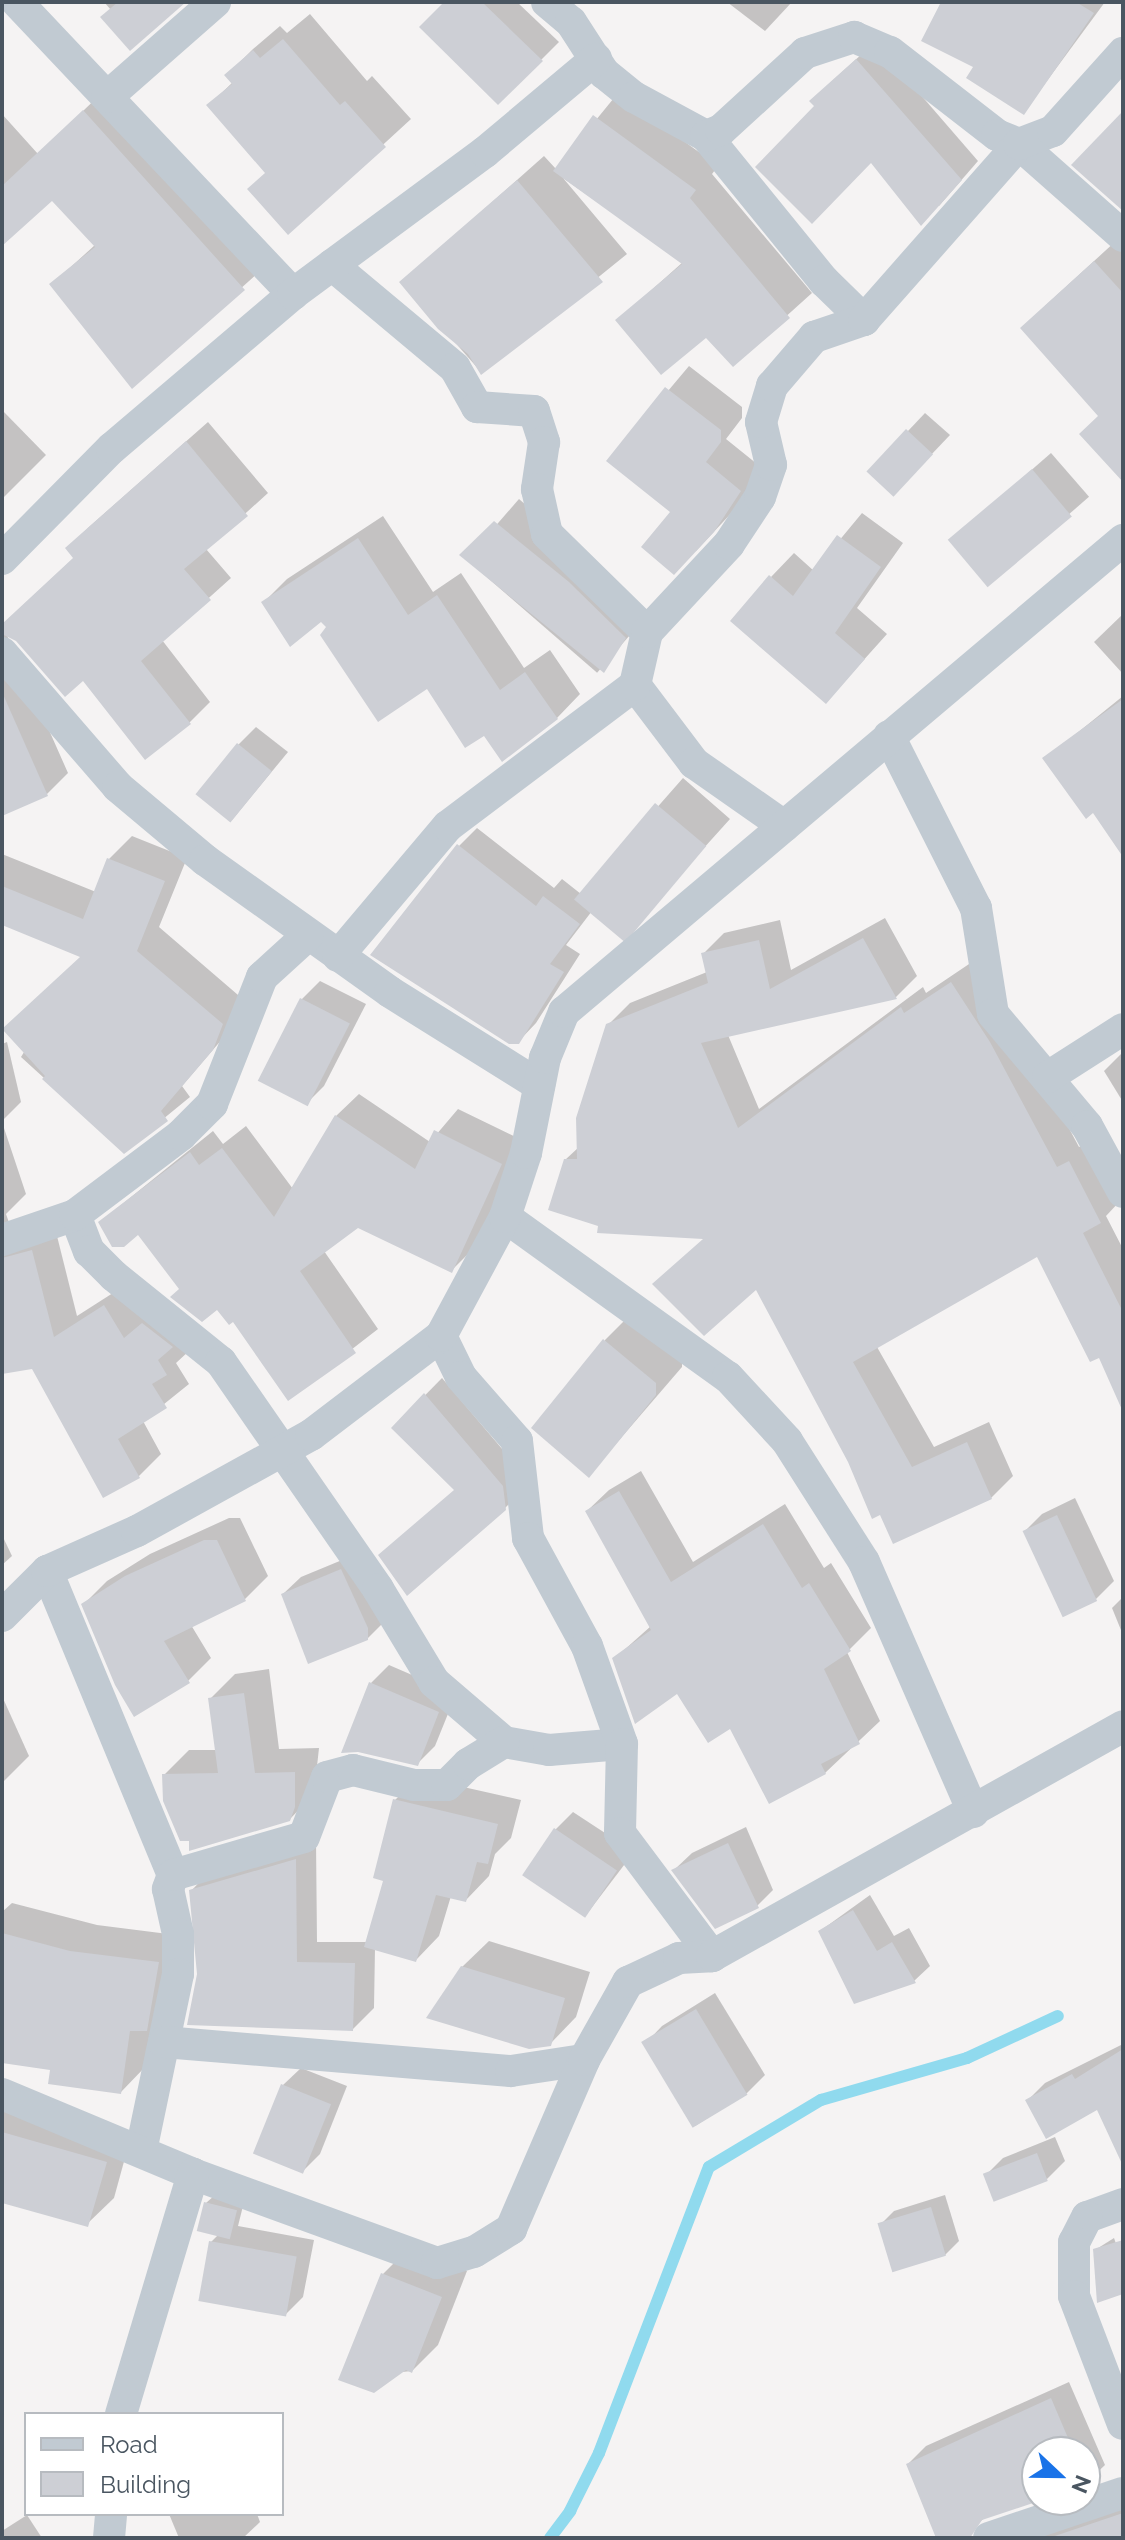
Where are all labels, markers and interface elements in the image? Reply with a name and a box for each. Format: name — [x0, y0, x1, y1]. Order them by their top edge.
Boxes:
legend — [24, 2412, 284, 2516]
text: Road — [100, 2430, 158, 2459]
north arrow — [1021, 2436, 1101, 2516]
text: Building — [100, 2470, 191, 2499]
text: N — [1066, 2472, 1097, 2497]

